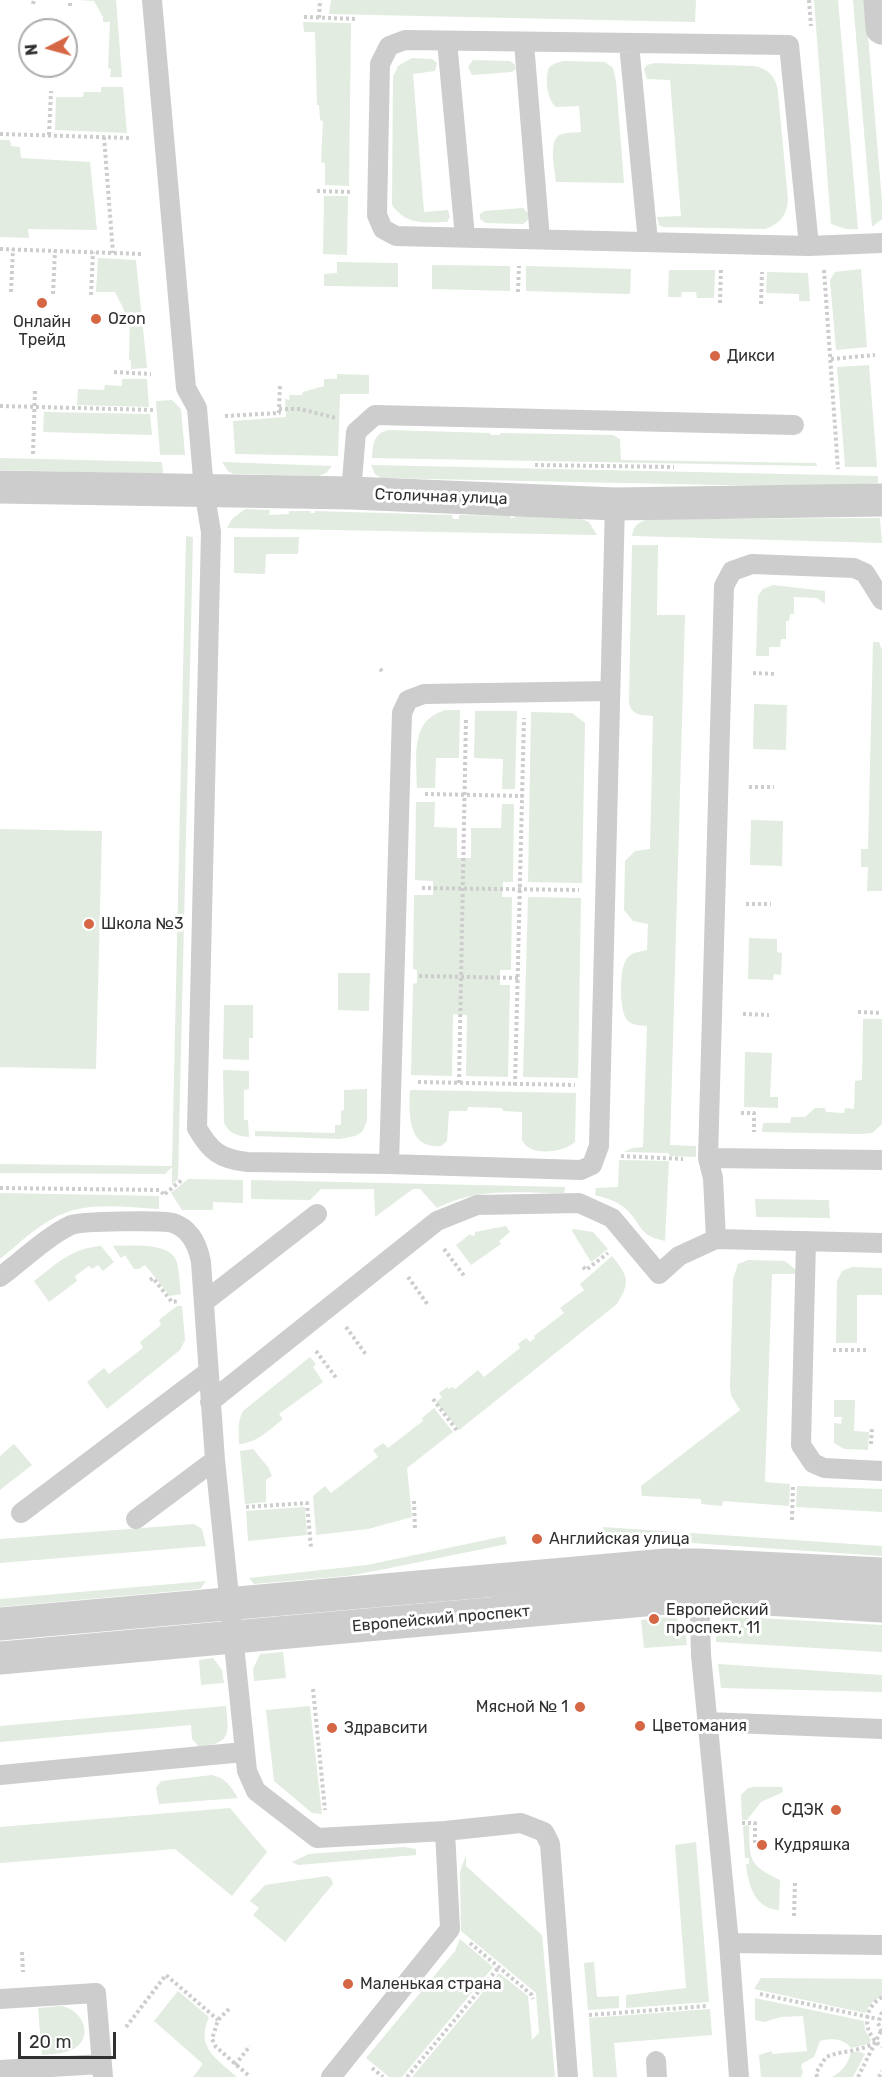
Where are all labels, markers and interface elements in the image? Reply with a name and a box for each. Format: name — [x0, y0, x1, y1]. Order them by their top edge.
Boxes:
north arrow — [18, 18, 78, 78]
text: N — [22, 43, 42, 56]
marker: Онлайн Трейд — [35, 296, 49, 310]
place label: Ozon — [108, 309, 146, 329]
place label: Онлайн Трейд — [13, 312, 71, 350]
marker: Ozon — [89, 312, 103, 326]
place label: Дикси — [727, 346, 775, 366]
marker: Дикси — [708, 349, 722, 363]
street label: Столичная улица — [374, 485, 508, 509]
place label: Школа №3 — [101, 914, 184, 934]
marker: Школа №3 — [82, 917, 96, 931]
place label: Английская улица — [549, 1529, 690, 1549]
marker: Английская улица — [530, 1532, 544, 1546]
place label: Европейский проспект, 11 — [666, 1600, 768, 1638]
street label: Европейский проспект — [351, 1602, 531, 1636]
marker: Европейский проспект, 11 — [647, 1612, 661, 1626]
place label: Мясной № 1 — [476, 1697, 568, 1717]
marker: Мясной № 1 — [573, 1700, 587, 1714]
place label: Цветомания — [652, 1716, 747, 1736]
place label: Здравсити — [344, 1718, 427, 1738]
marker: Цветомания — [633, 1719, 647, 1733]
marker: Здравсити — [325, 1721, 339, 1735]
place label: СДЭК — [782, 1800, 824, 1820]
marker: СДЭК — [829, 1803, 843, 1817]
place label: Кудряшка — [774, 1835, 850, 1855]
marker: Кудряшка — [755, 1838, 769, 1852]
place label: Маленькая страна — [360, 1974, 502, 1994]
marker: Маленькая страна — [341, 1977, 355, 1991]
scale bar — [21, 2020, 118, 2058]
text: 20 m — [29, 2031, 71, 2053]

